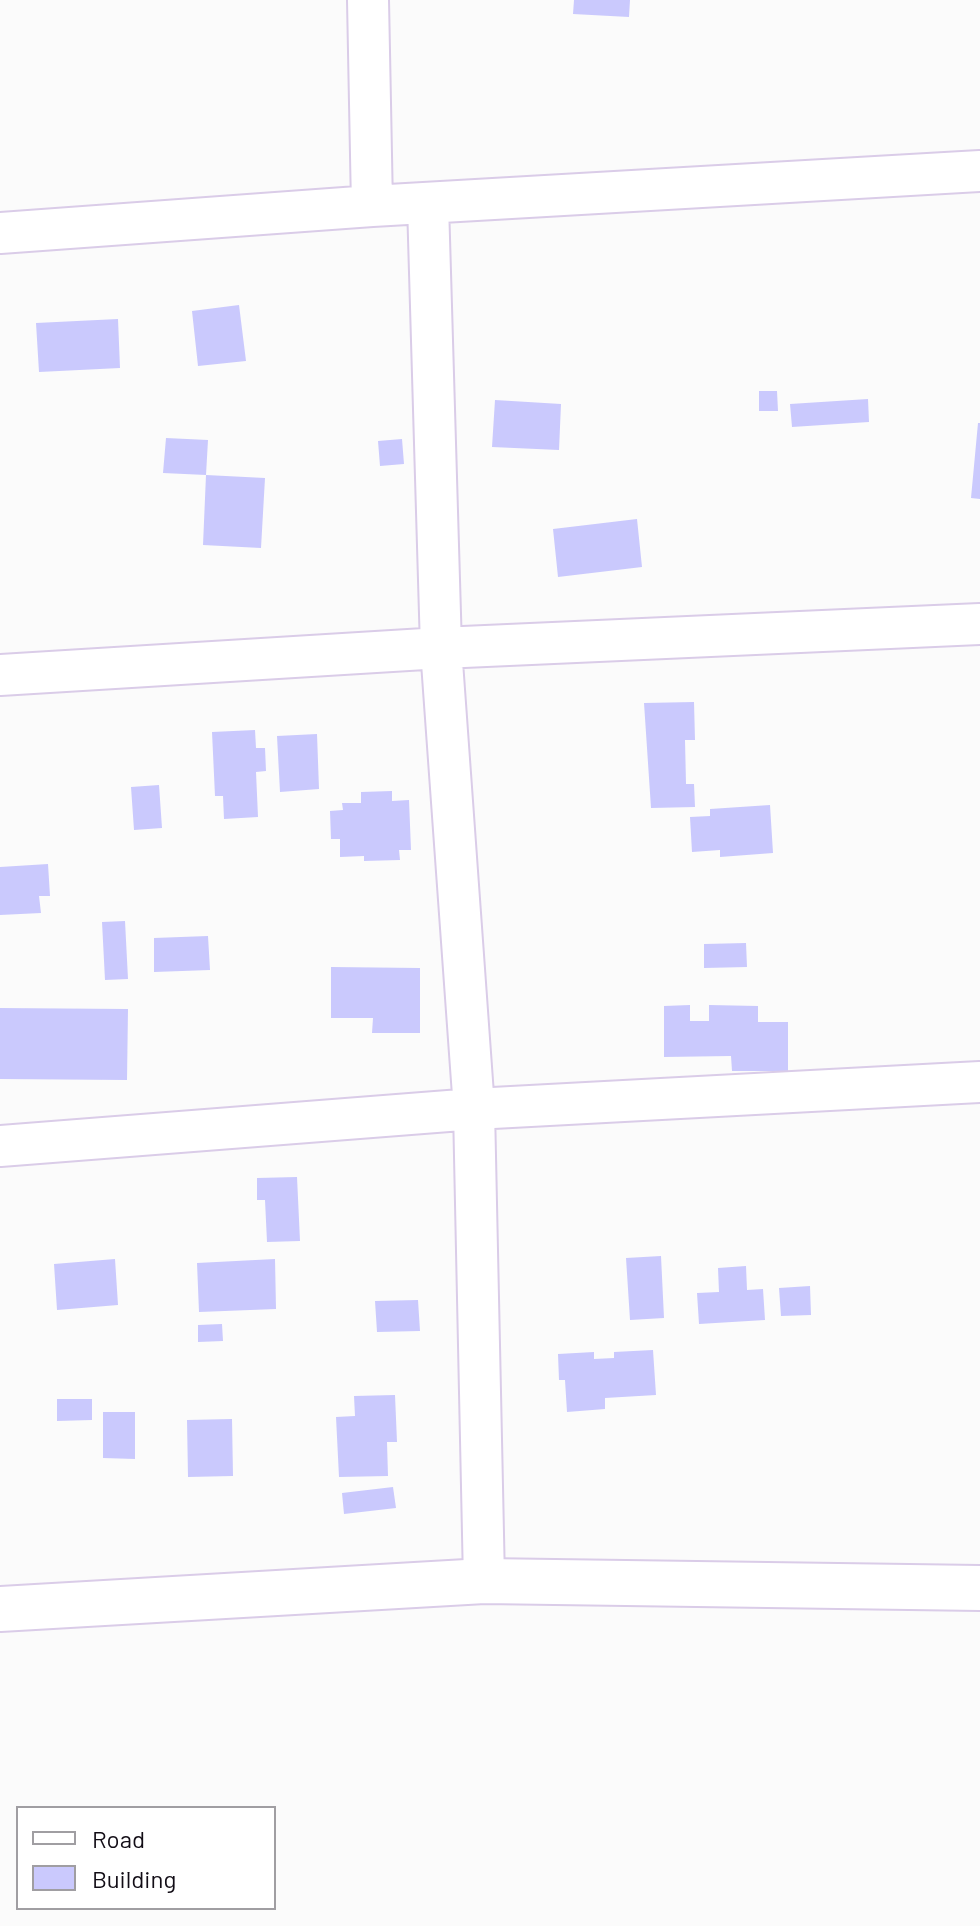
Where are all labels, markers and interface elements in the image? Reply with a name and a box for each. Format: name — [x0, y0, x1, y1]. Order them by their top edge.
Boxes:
legend — [16, 1806, 276, 1910]
text: Road — [92, 1824, 145, 1853]
text: Building — [92, 1864, 176, 1893]

